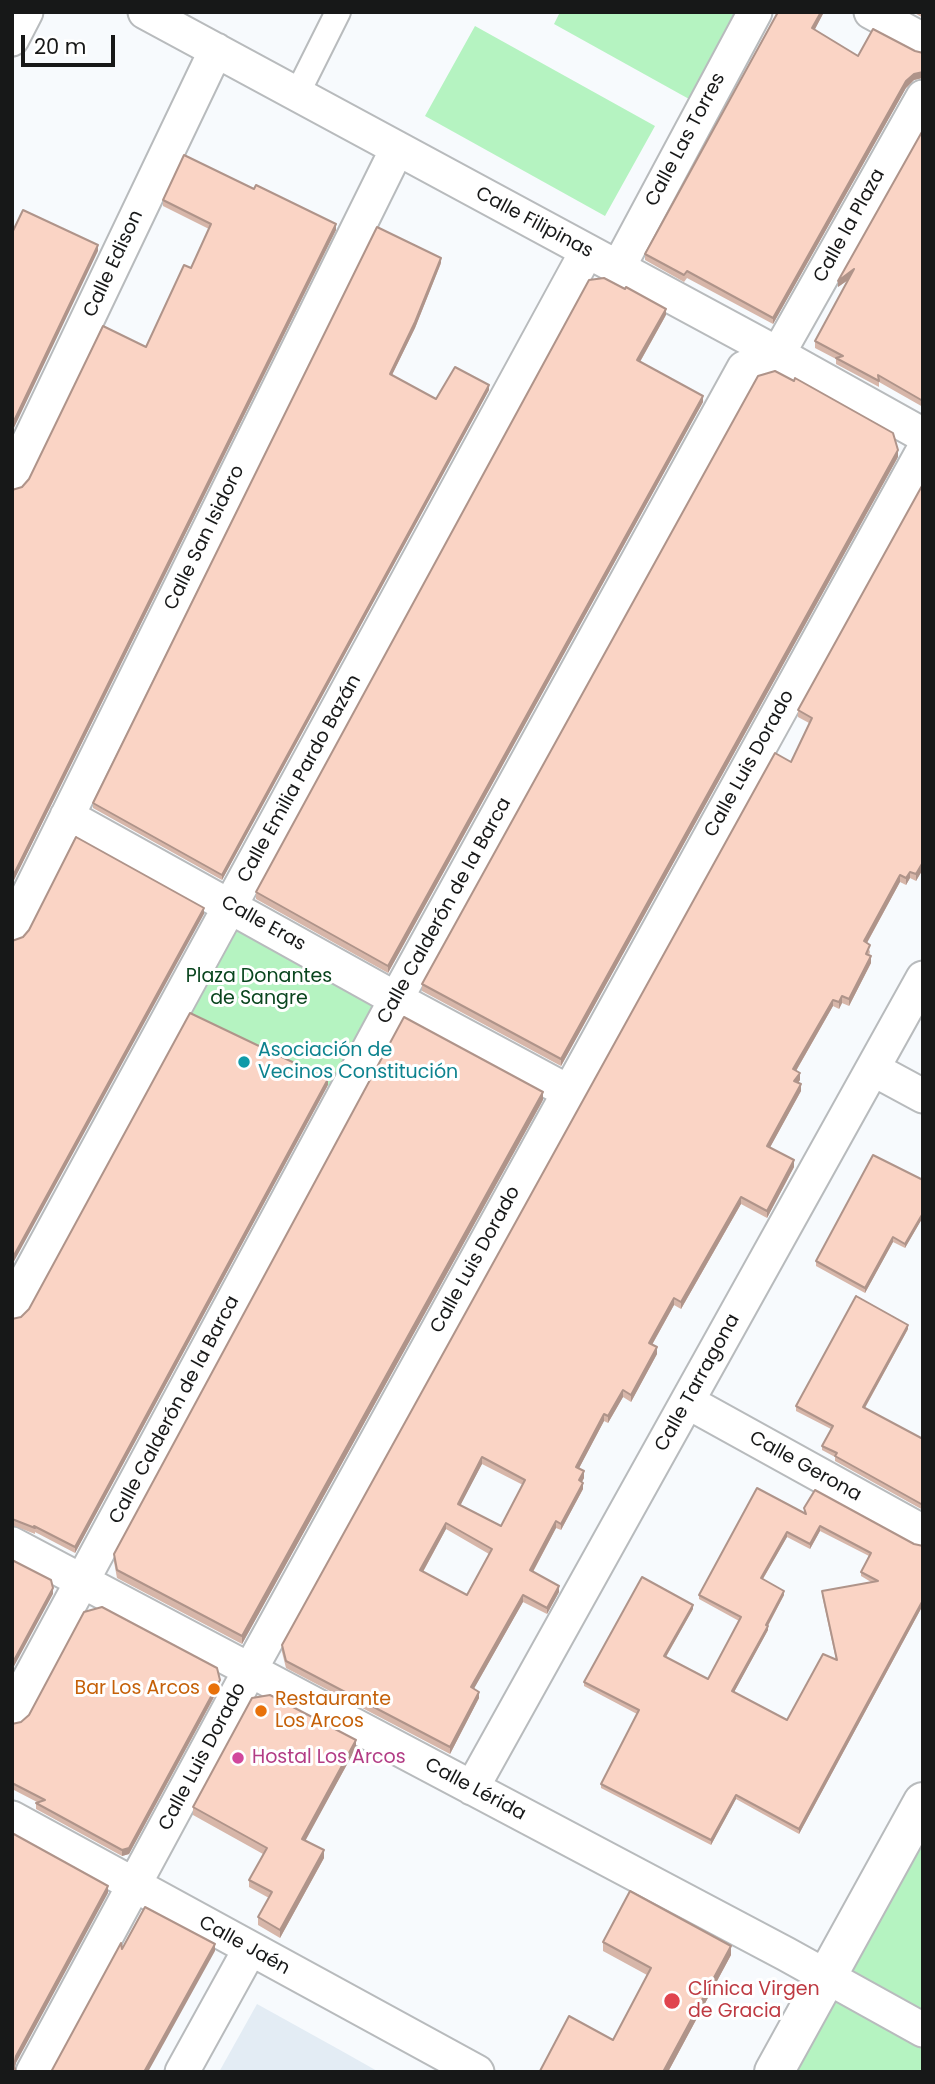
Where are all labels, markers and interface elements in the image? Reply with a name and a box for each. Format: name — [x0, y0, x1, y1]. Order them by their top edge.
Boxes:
scale bar — [24, 21, 119, 65]
text: 20 m — [34, 32, 87, 61]
street label: Calle Las Torres — [641, 69, 731, 211]
street label: Calle la Plaza — [809, 165, 891, 287]
street label: Calle Filipinas — [471, 182, 597, 264]
street label: Calle Edison — [79, 207, 149, 321]
street label: Calle San Isidoro — [160, 462, 250, 614]
street label: Calle Emilia Pardo Bazán — [233, 671, 367, 887]
street label: Calle Luis Dorado — [700, 687, 800, 841]
street label: Calle Calderón de la Barca — [373, 794, 517, 1028]
street label: Calle Eras — [217, 891, 309, 957]
park label: Plaza Donantes de Sangre — [186, 966, 332, 1010]
place label: Asociación de Vecinos Constitución — [258, 1040, 458, 1084]
marker: Asociación de Vecinos Constitución — [236, 1054, 252, 1070]
street label: Calle Luis Dorado — [426, 1183, 526, 1337]
street label: Calle Calderón de la Barca — [105, 1292, 245, 1528]
street label: Calle Tarragona — [651, 1310, 745, 1456]
street label: Calle Gerona — [745, 1427, 865, 1507]
place label: Bar Los Arcos — [74, 1678, 200, 1700]
street label: Calle Luis Dorado — [154, 1679, 252, 1835]
marker: Bar Los Arcos — [206, 1681, 222, 1697]
place label: Restaurante Los Arcos — [275, 1689, 391, 1733]
marker: Restaurante Los Arcos — [253, 1703, 269, 1719]
place label: Hostal Los Arcos — [252, 1747, 406, 1769]
marker: Hostal Los Arcos — [230, 1750, 246, 1766]
street label: Calle Lérida — [421, 1754, 529, 1826]
street label: Calle Jaén — [194, 1912, 294, 1980]
place label: Clínica Virgen de Gracia — [688, 1979, 820, 2023]
marker: Clínica Virgen de Gracia — [662, 1991, 682, 2011]

